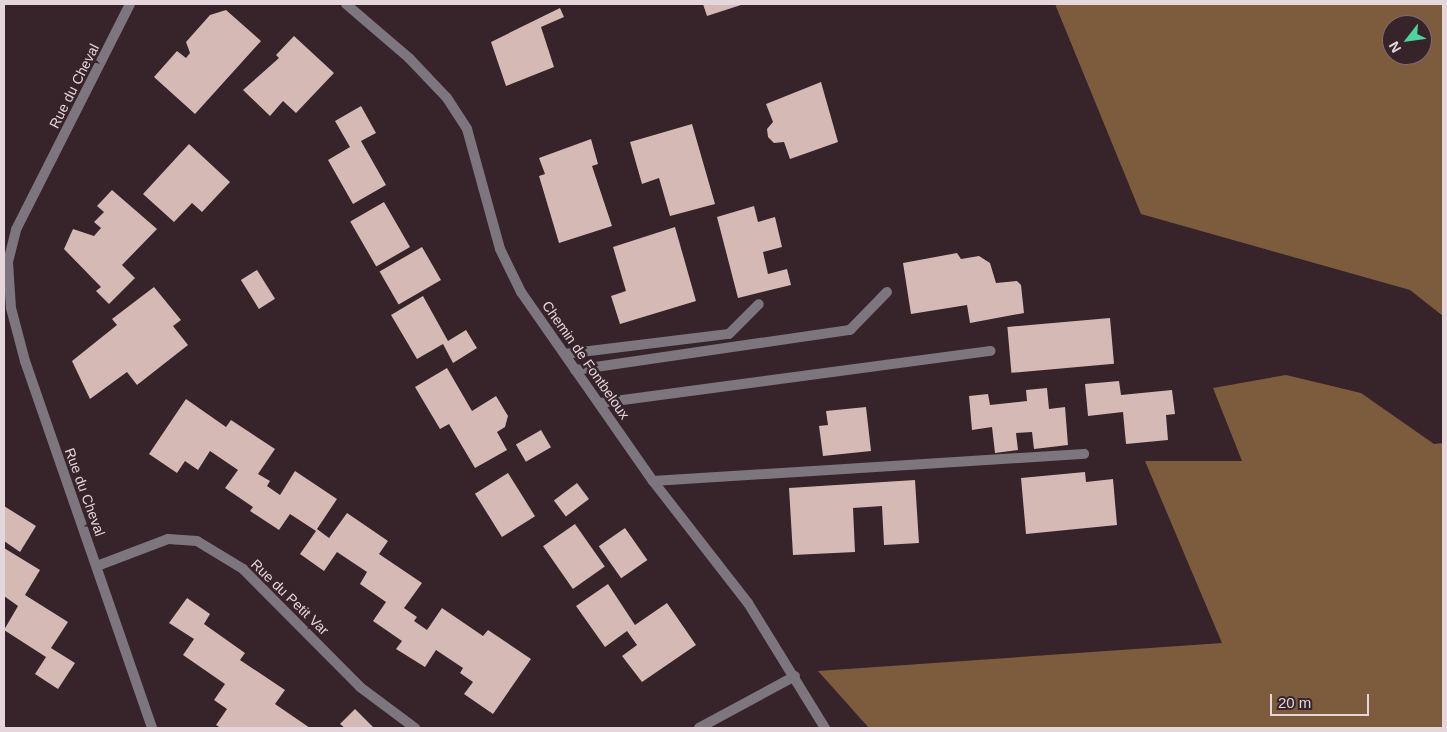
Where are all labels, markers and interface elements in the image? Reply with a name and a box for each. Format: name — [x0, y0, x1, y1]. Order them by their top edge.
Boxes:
north arrow — [1382, 15, 1432, 65]
text: N — [1385, 39, 1404, 55]
street label: Rue du Cheval — [45, 41, 103, 131]
street label: Chemin de Fontbeloux — [539, 297, 633, 423]
street label: Rue du Cheval — [61, 446, 109, 538]
street label: Rue du Petit Var — [248, 556, 332, 638]
scale bar — [1272, 684, 1371, 716]
text: 20 m — [1278, 694, 1311, 711]

